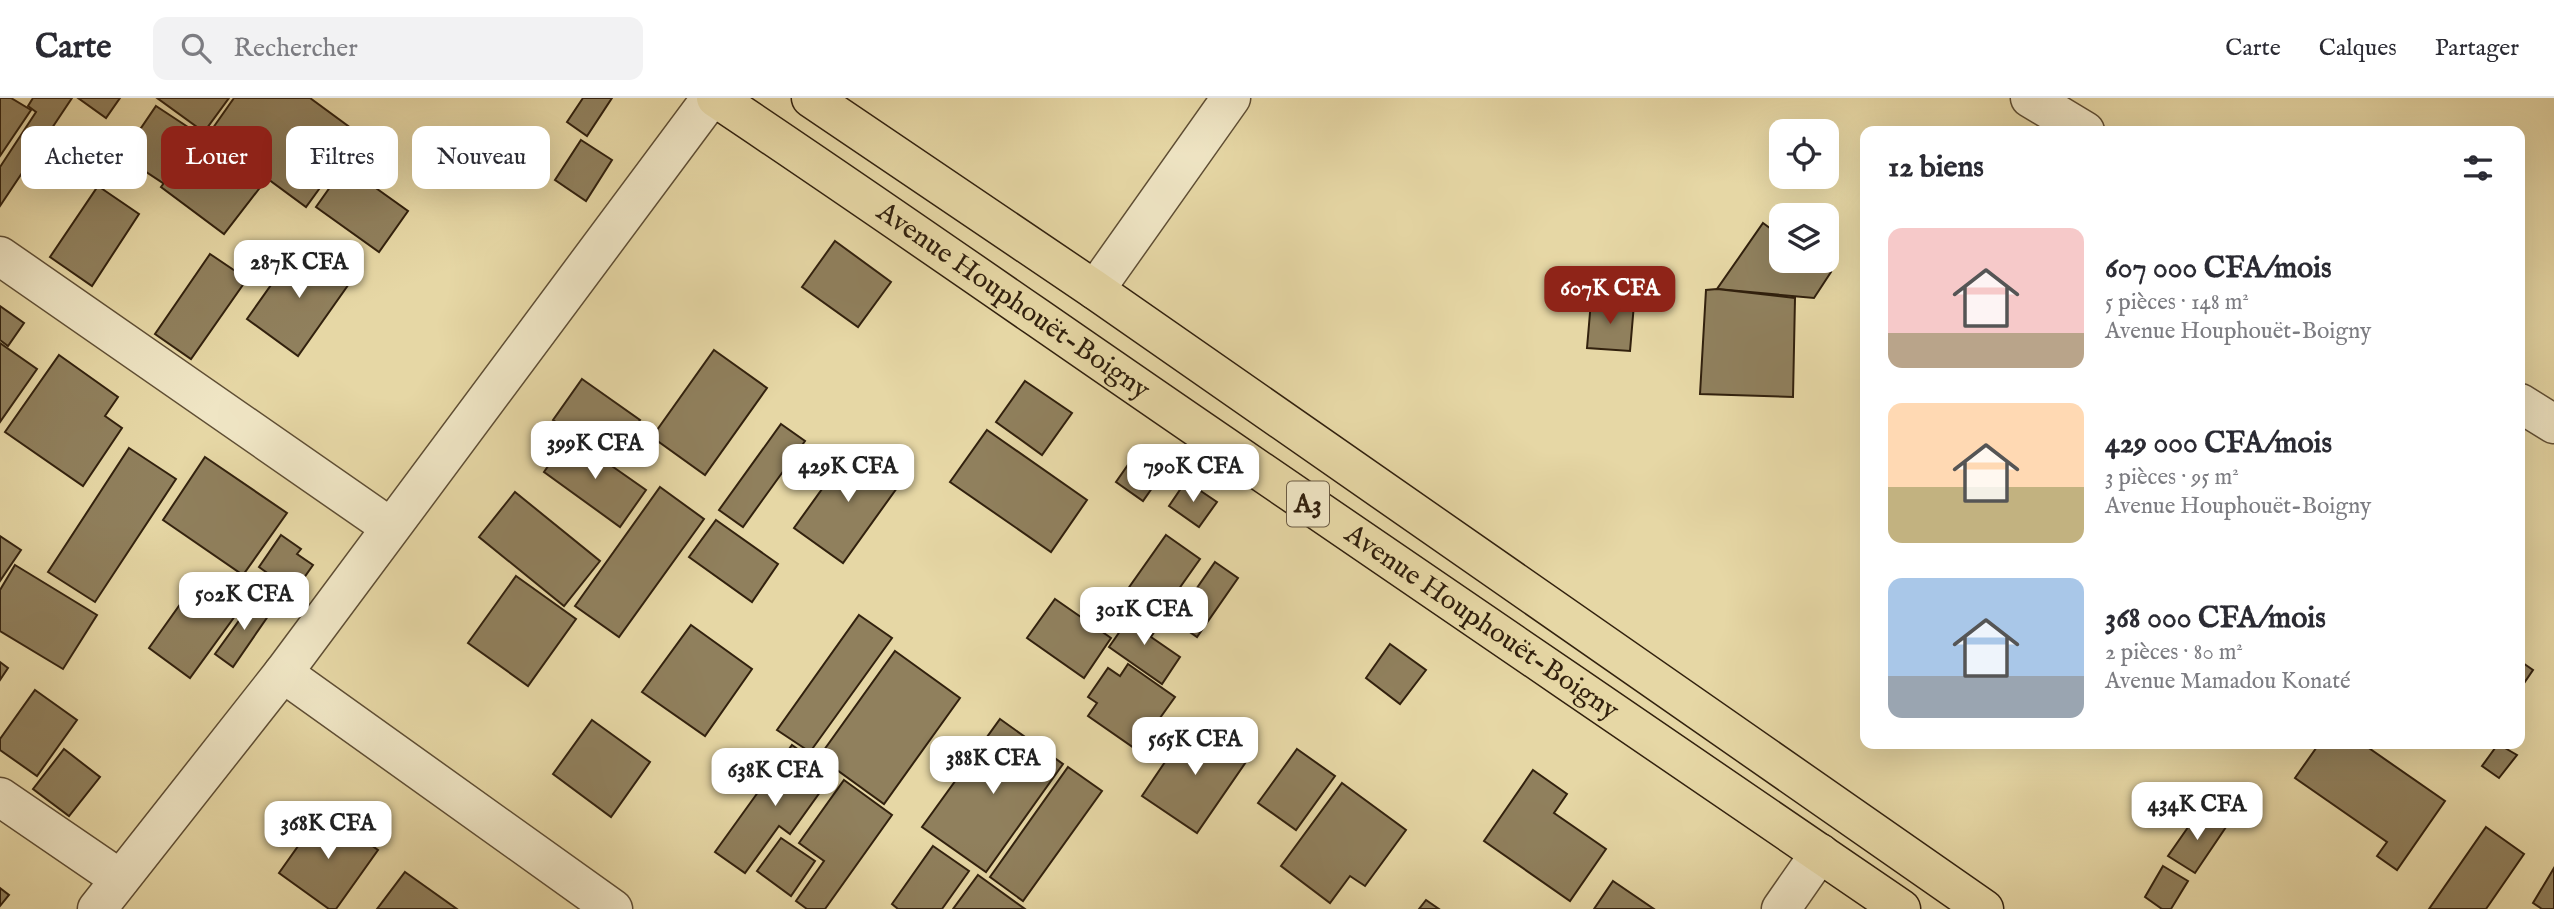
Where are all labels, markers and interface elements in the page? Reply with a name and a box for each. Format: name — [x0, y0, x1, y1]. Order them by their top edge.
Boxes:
search box — [153, 17, 643, 80]
text: Carte — [35, 27, 111, 69]
icon: search — [177, 29, 215, 67]
text: Rechercher — [233, 32, 358, 65]
text: Carte — [2225, 33, 2281, 64]
text: Calques — [2319, 33, 2397, 64]
text: Partager — [2435, 33, 2519, 64]
map controls — [1769, 119, 1839, 273]
button: locate — [1769, 119, 1839, 189]
chip: Acheter — [21, 126, 147, 189]
chip: Louer — [161, 126, 272, 189]
chip: Filtres — [286, 126, 398, 189]
chip: Nouveau — [412, 126, 550, 189]
text: 12 biens — [1888, 149, 1984, 187]
icon: filters — [2459, 149, 2497, 187]
street label: Avenue Houphouët-Boigny — [869, 194, 1157, 408]
button: layers — [1769, 203, 1839, 273]
pin: 287K CFA — [227, 240, 371, 300]
text: 287K CFA — [250, 248, 348, 277]
text: 607 000 CFA/mois — [2105, 250, 2332, 288]
icon: home — [1944, 256, 2028, 340]
pin: 607K CFA — [1538, 266, 1682, 326]
text: 607K CFA — [1560, 274, 1660, 303]
text: 5 pièces · 148 m² — [2105, 288, 2249, 317]
text: Avenue Houphouët-Boigny — [2105, 317, 2371, 346]
pin: 399K CFA — [523, 422, 667, 481]
text: 429 000 CFA/mois — [2105, 425, 2332, 463]
text: 399K CFA — [547, 429, 643, 458]
icon: home — [1944, 431, 2028, 515]
pin: 429K CFA — [776, 444, 920, 504]
pin: 790K CFA — [1121, 444, 1265, 504]
text: 429K CFA — [798, 452, 898, 481]
text: 790K CFA — [1143, 452, 1243, 481]
text: 3 pièces · 95 m² — [2105, 463, 2239, 492]
road number: A3 — [1287, 482, 1329, 526]
text: Avenue Houphouët-Boigny — [2105, 492, 2371, 521]
street label: Avenue Houphouët-Boigny — [1337, 516, 1626, 728]
pin: 502K CFA — [172, 573, 316, 632]
text: 502K CFA — [195, 580, 293, 609]
pin: 301K CFA — [1072, 588, 1216, 647]
text: 301K CFA — [1096, 595, 1192, 624]
text: 368 000 CFA/mois — [2105, 600, 2326, 638]
icon: home — [1944, 606, 2028, 690]
text: 2 pièces · 80 m² — [2105, 638, 2243, 667]
text: Avenue Mamadou Konaté — [2105, 667, 2351, 696]
pin: 565K CFA — [1123, 718, 1267, 777]
text: 565K CFA — [1148, 725, 1242, 754]
pin: 388K CFA — [921, 736, 1065, 796]
text: 388K CFA — [946, 744, 1040, 773]
pin: 638K CFA — [703, 748, 847, 808]
text: 638K CFA — [728, 756, 822, 785]
pin: 434K CFA — [2125, 782, 2269, 842]
text: 434K CFA — [2148, 790, 2246, 819]
pin: 368K CFA — [256, 802, 400, 861]
text: 368K CFA — [281, 809, 375, 838]

